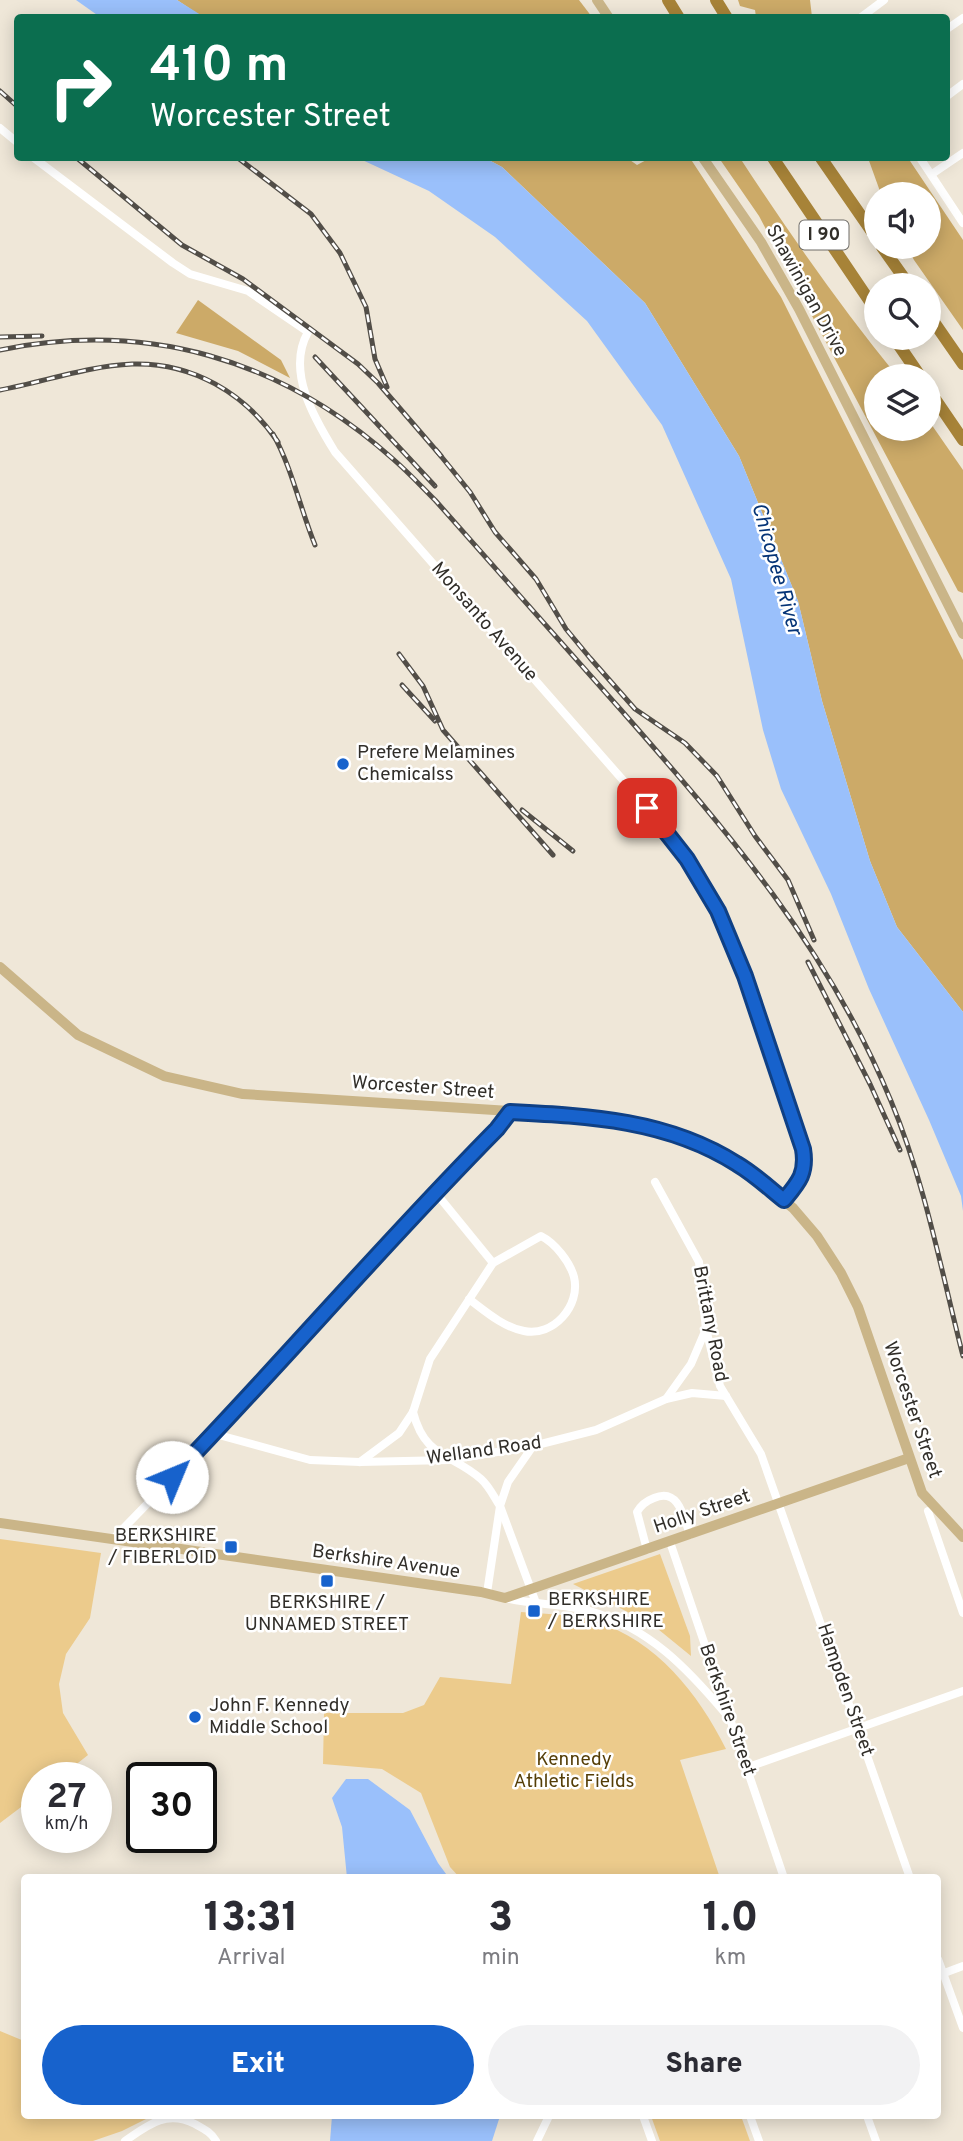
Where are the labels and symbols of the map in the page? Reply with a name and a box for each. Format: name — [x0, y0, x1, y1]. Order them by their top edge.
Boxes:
road number: I 90 — [800, 220, 848, 249]
street label: Shawinigan Drive — [760, 221, 852, 361]
water label: Chicopee River — [744, 500, 808, 640]
street label: Monsanto Avenue — [426, 557, 542, 687]
place label: Prefere Melamines Chemicalss — [357, 741, 515, 787]
marker: Prefere Melamines Chemicalss — [335, 756, 351, 772]
pin — [617, 778, 677, 838]
street label: Worcester Street — [351, 1071, 495, 1105]
street label: Brittany Road — [687, 1264, 733, 1384]
street label: Worcester Street — [877, 1338, 947, 1482]
street label: Welland Road — [425, 1431, 543, 1471]
position arrow — [135, 1440, 209, 1514]
street label: Holly Street — [650, 1484, 754, 1540]
place label: BERKSHIRE / FIBERLOID — [107, 1524, 217, 1570]
marker: BERKSHIRE / FIBERLOID — [223, 1539, 239, 1555]
street label: Berkshire Avenue — [311, 1540, 461, 1584]
marker: BERKSHIRE / UNNAMED STREET — [319, 1573, 335, 1589]
place label: BERKSHIRE / BERKSHIRE — [547, 1588, 664, 1634]
place label: BERKSHIRE / UNNAMED STREET — [245, 1591, 409, 1637]
marker: BERKSHIRE / BERKSHIRE — [526, 1603, 542, 1619]
street label: Hampden Street — [811, 1620, 879, 1760]
street label: Berkshire Street — [693, 1641, 761, 1779]
place label: John F. Kennedy Middle School — [209, 1694, 350, 1740]
marker: John F. Kennedy Middle School — [187, 1709, 203, 1725]
park label: Kennedy Athletic Fields — [513, 1748, 635, 1794]
speed limit sign: 30 — [126, 1762, 217, 1853]

